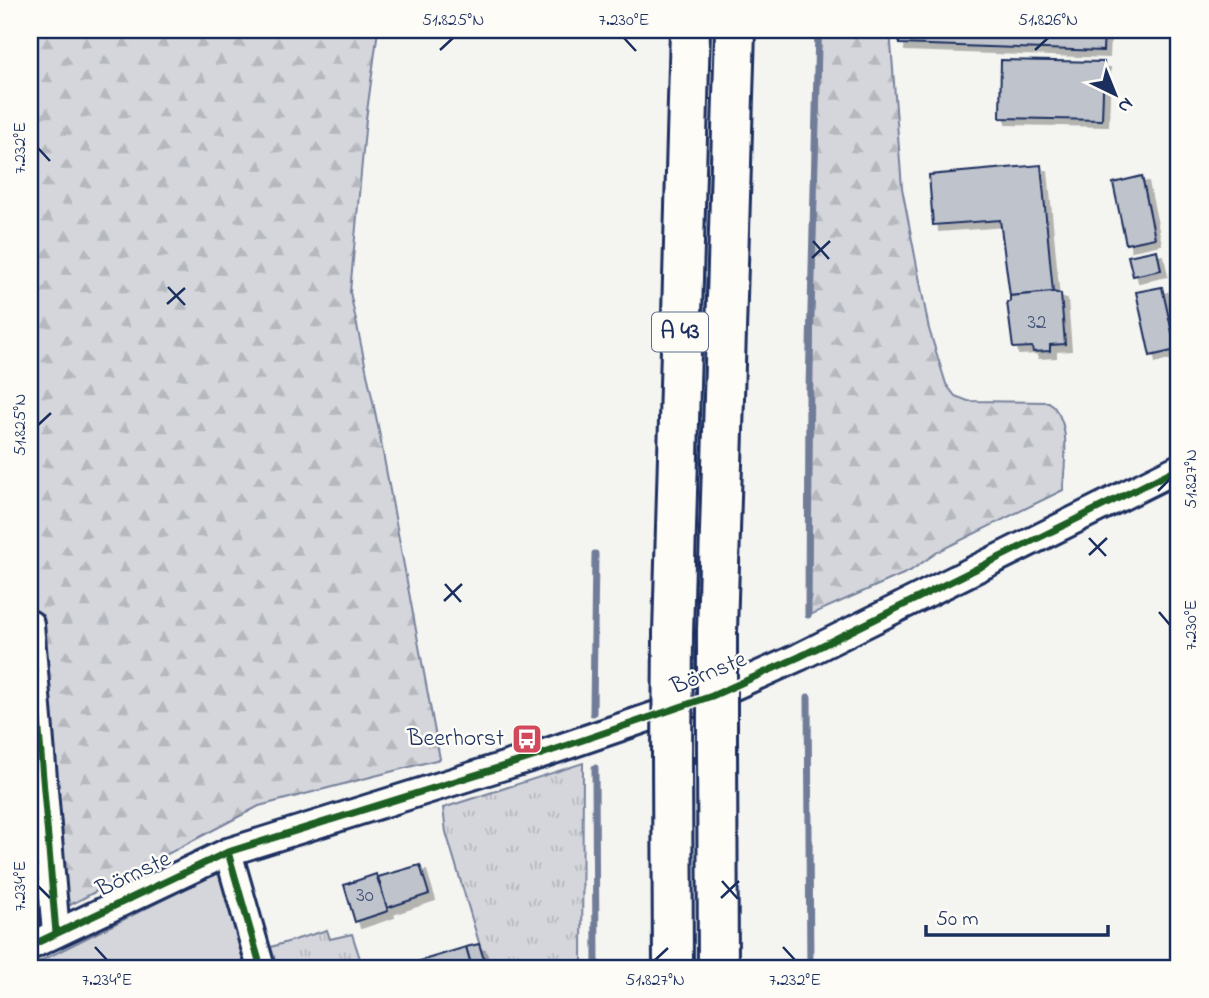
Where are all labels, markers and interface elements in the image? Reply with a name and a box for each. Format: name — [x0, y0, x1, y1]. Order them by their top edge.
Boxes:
text: 51.825°N — [422, 8, 484, 34]
text: 7.230°E — [599, 8, 650, 34]
text: 51.826°N — [1018, 8, 1078, 34]
north arrow — [1080, 60, 1150, 130]
text: N — [1111, 90, 1139, 119]
text: 7.232°E — [8, 122, 34, 174]
house number: 32 — [1027, 308, 1047, 338]
road number: A 43 — [652, 312, 708, 352]
text: 51.825°N — [8, 394, 34, 456]
text: 51.827°N — [1179, 449, 1205, 509]
text: 7.230°E — [1179, 599, 1205, 650]
street label: Börnste — [665, 643, 752, 705]
place label: Beerhorst — [406, 722, 504, 757]
bus stop icon: Beerhorst — [510, 722, 544, 756]
street label: Börnste — [90, 842, 177, 908]
text: 7.234°E — [8, 861, 34, 911]
house number: 30 — [356, 881, 374, 911]
scale bar — [926, 893, 1108, 937]
text: 50 m — [936, 905, 979, 935]
text: 7.234°E — [82, 968, 132, 994]
text: 51.827°N — [625, 968, 685, 994]
text: 7.232°E — [769, 968, 821, 994]

